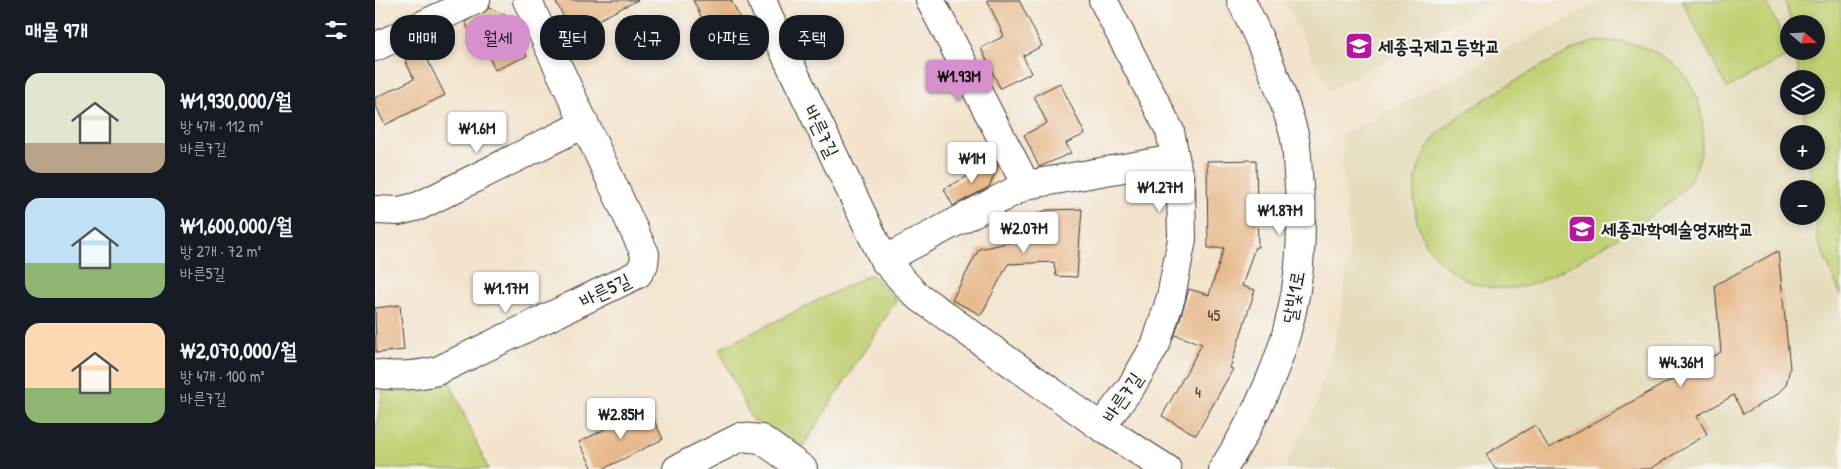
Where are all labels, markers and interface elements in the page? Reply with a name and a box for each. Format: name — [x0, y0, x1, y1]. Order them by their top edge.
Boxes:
chip: 매매 — [390, 15, 455, 60]
chip: 월세 — [465, 15, 530, 60]
chip: 필터 — [540, 15, 605, 60]
chip: 신규 — [615, 15, 680, 60]
chip: 아파트 — [690, 15, 769, 60]
chip: 주택 — [779, 15, 844, 60]
north arrow — [1780, 15, 1825, 60]
map controls — [1780, 15, 1825, 225]
text: 매물 9개 — [25, 16, 88, 45]
icon: filters — [322, 16, 350, 44]
school or university icon: 세종국제고등학교 — [1344, 31, 1374, 61]
place label: 세종국제고등학교 — [1378, 33, 1500, 59]
pin: ₩1.93M — [918, 59, 1000, 102]
text: ₩1.93M — [937, 65, 981, 87]
button: layers — [1780, 70, 1825, 115]
text: ₩1,930,000/월 — [180, 86, 292, 115]
icon: home — [65, 93, 125, 153]
street label: 바른7길 — [798, 100, 846, 162]
pin: ₩1.6M — [442, 112, 512, 154]
text: 방 4개 · 112 m² — [180, 115, 263, 137]
text: ₩1.6M — [458, 117, 496, 139]
button: + — [1780, 125, 1825, 170]
text: 바른7길 — [180, 137, 227, 159]
pin: ₩1M — [948, 142, 996, 184]
text: ₩1M — [958, 147, 986, 169]
pin: ₩1.27M — [1119, 170, 1201, 213]
text: ₩1.27M — [1137, 176, 1183, 198]
button: − — [1780, 180, 1825, 225]
pin: ₩1.87M — [1239, 194, 1321, 236]
text: ₩1.87M — [1257, 199, 1303, 221]
text: ₩1,600,000/월 — [180, 211, 293, 240]
pin: ₩2.07M — [983, 212, 1065, 254]
school or university icon: 세종과학예술영재학교 — [1567, 214, 1597, 244]
place label: 세종과학예술영재학교 — [1601, 216, 1754, 242]
text: ₩2.07M — [1000, 217, 1048, 239]
icon: home — [65, 218, 125, 278]
text: 방 2개 · 72 m² — [180, 240, 261, 262]
text: 바른5길 — [180, 262, 225, 284]
street label: 바른5길 — [575, 267, 635, 313]
street label: 달빛1로 — [1276, 269, 1310, 325]
pin: ₩1.17M — [465, 272, 547, 314]
text: ₩1.17M — [484, 277, 528, 299]
house number: 45 — [1208, 304, 1221, 326]
text: ₩2,070,000/월 — [180, 336, 297, 365]
icon: home — [65, 343, 125, 403]
pin: ₩4.36M — [1640, 346, 1722, 388]
text: ₩4.36M — [1659, 351, 1703, 373]
text: 방 4개 · 100 m² — [180, 365, 264, 387]
street label: 바른7길 — [1096, 367, 1148, 427]
house number: 4 — [1195, 381, 1201, 403]
text: 바른7길 — [180, 387, 227, 409]
pin: ₩2.85M — [580, 398, 662, 440]
text: ₩2.85M — [598, 403, 644, 425]

